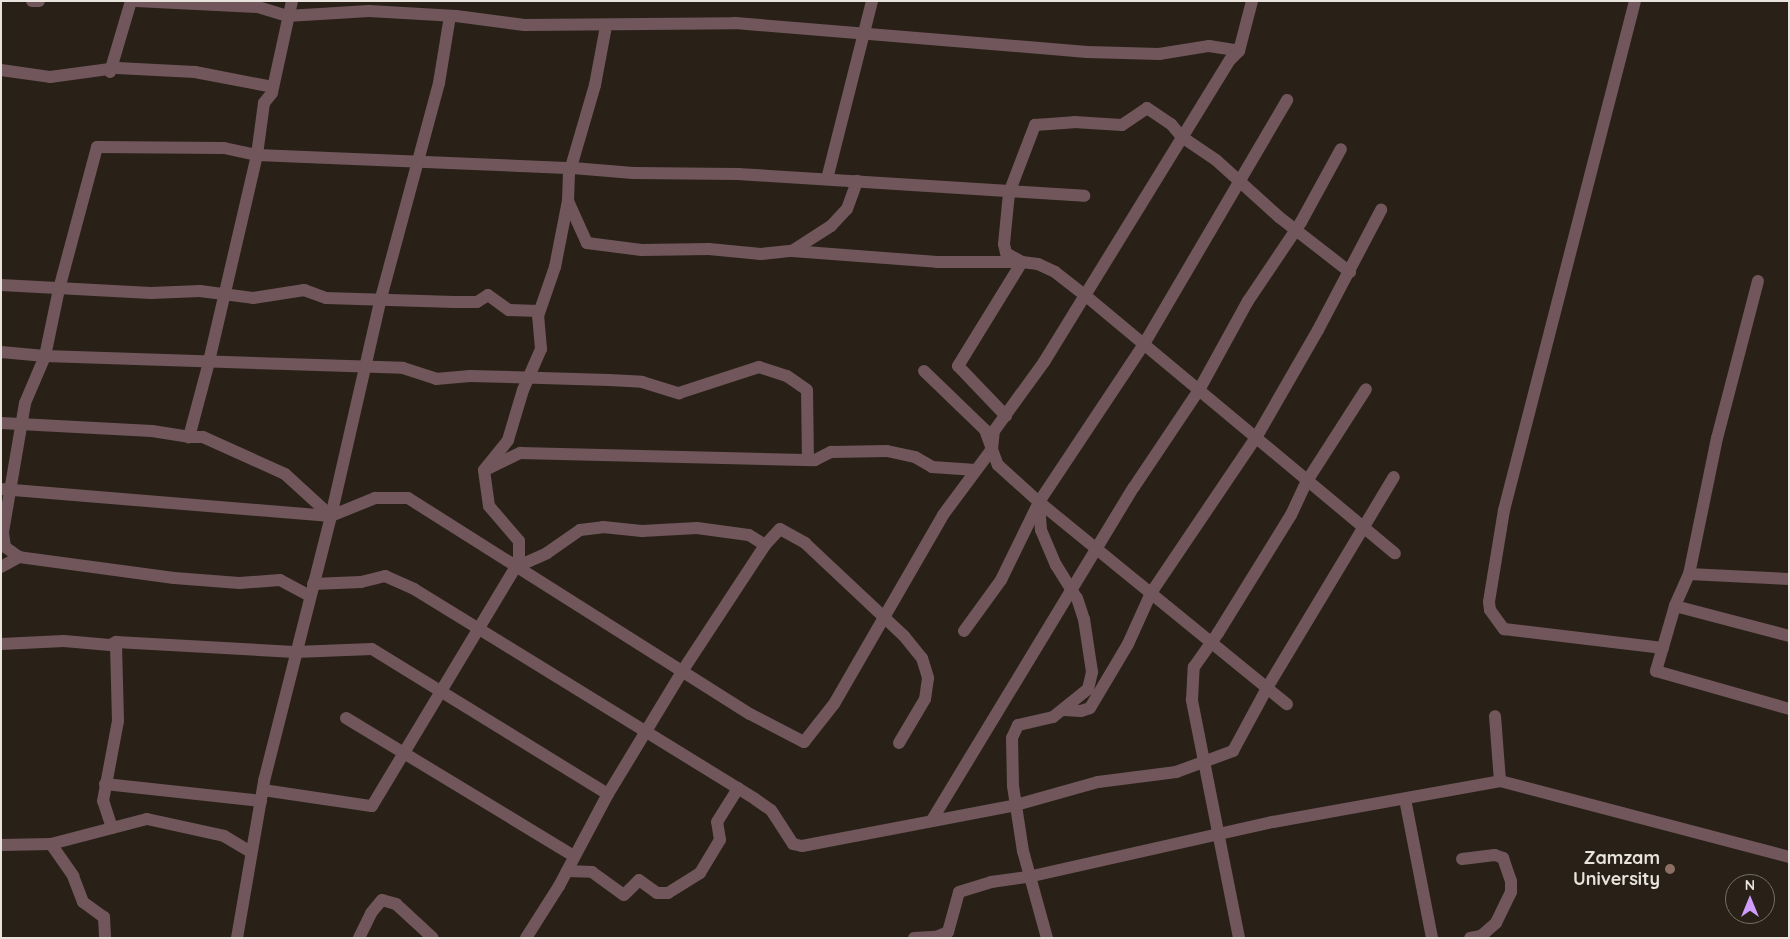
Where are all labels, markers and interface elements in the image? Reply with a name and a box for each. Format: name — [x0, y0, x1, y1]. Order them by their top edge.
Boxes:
place label: Zamzam University — [1573, 848, 1660, 891]
marker: Zamzam University — [1664, 863, 1676, 875]
north arrow — [1725, 874, 1775, 924]
text: N — [1745, 876, 1755, 894]

